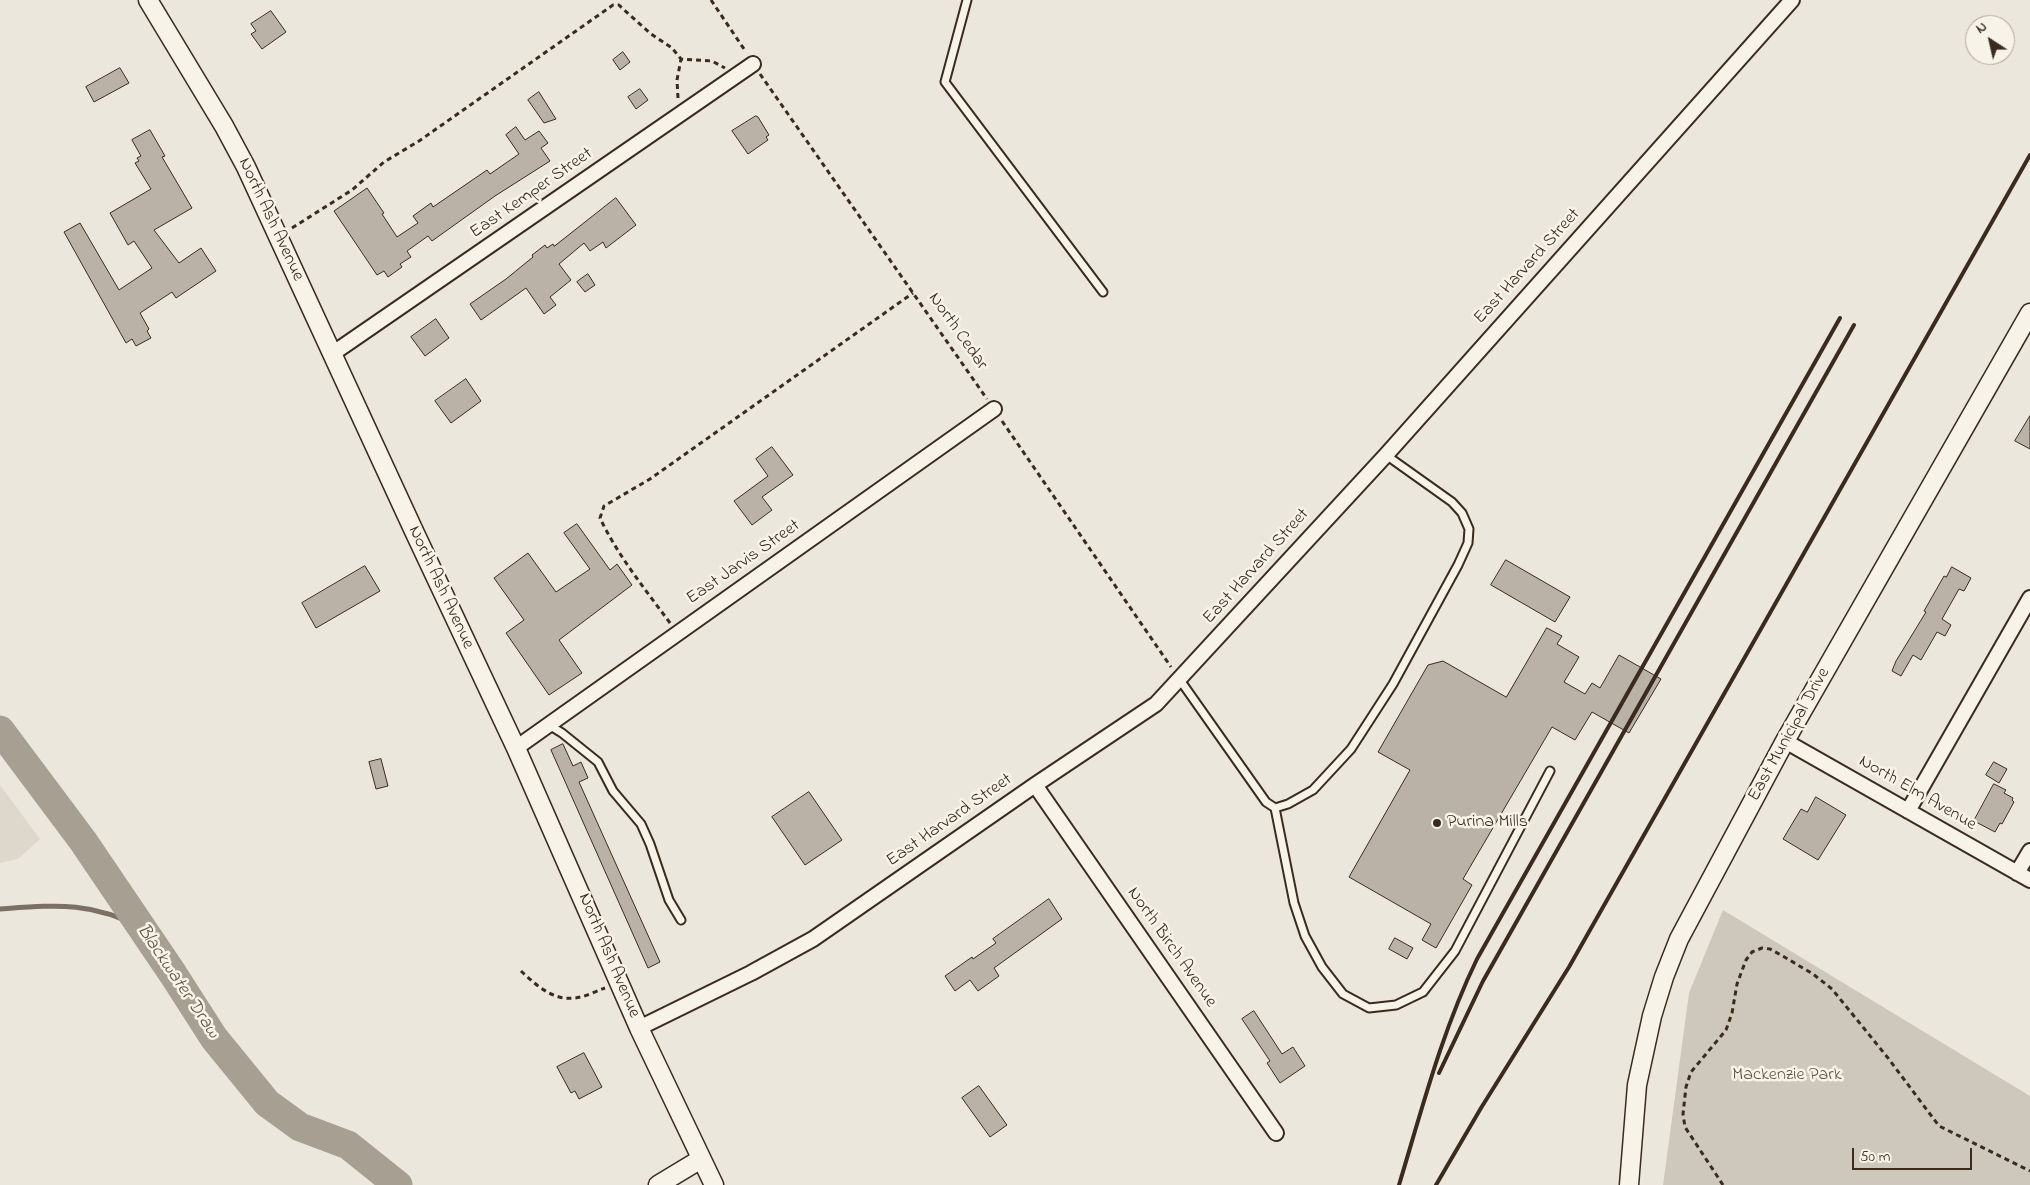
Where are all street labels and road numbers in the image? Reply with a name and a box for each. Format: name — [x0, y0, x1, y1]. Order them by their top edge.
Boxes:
street label: East Kemper Street — [467, 144, 597, 244]
street label: North Ash Avenue — [232, 155, 308, 285]
street label: East Harvard Street — [1470, 205, 1586, 329]
street label: North Cedar — [922, 289, 992, 375]
street label: East Harvard Street — [1199, 505, 1315, 629]
street label: East Jarvis Street — [683, 516, 805, 610]
street label: North Ash Avenue — [402, 523, 478, 653]
street label: East Municipal Drive — [1744, 664, 1836, 806]
street label: North Elm Avenue — [1854, 752, 1980, 836]
street label: East Harvard Street — [883, 770, 1017, 872]
street label: North Birch Avenue — [1121, 884, 1221, 1012]
street label: North Ash Avenue — [572, 890, 644, 1022]

